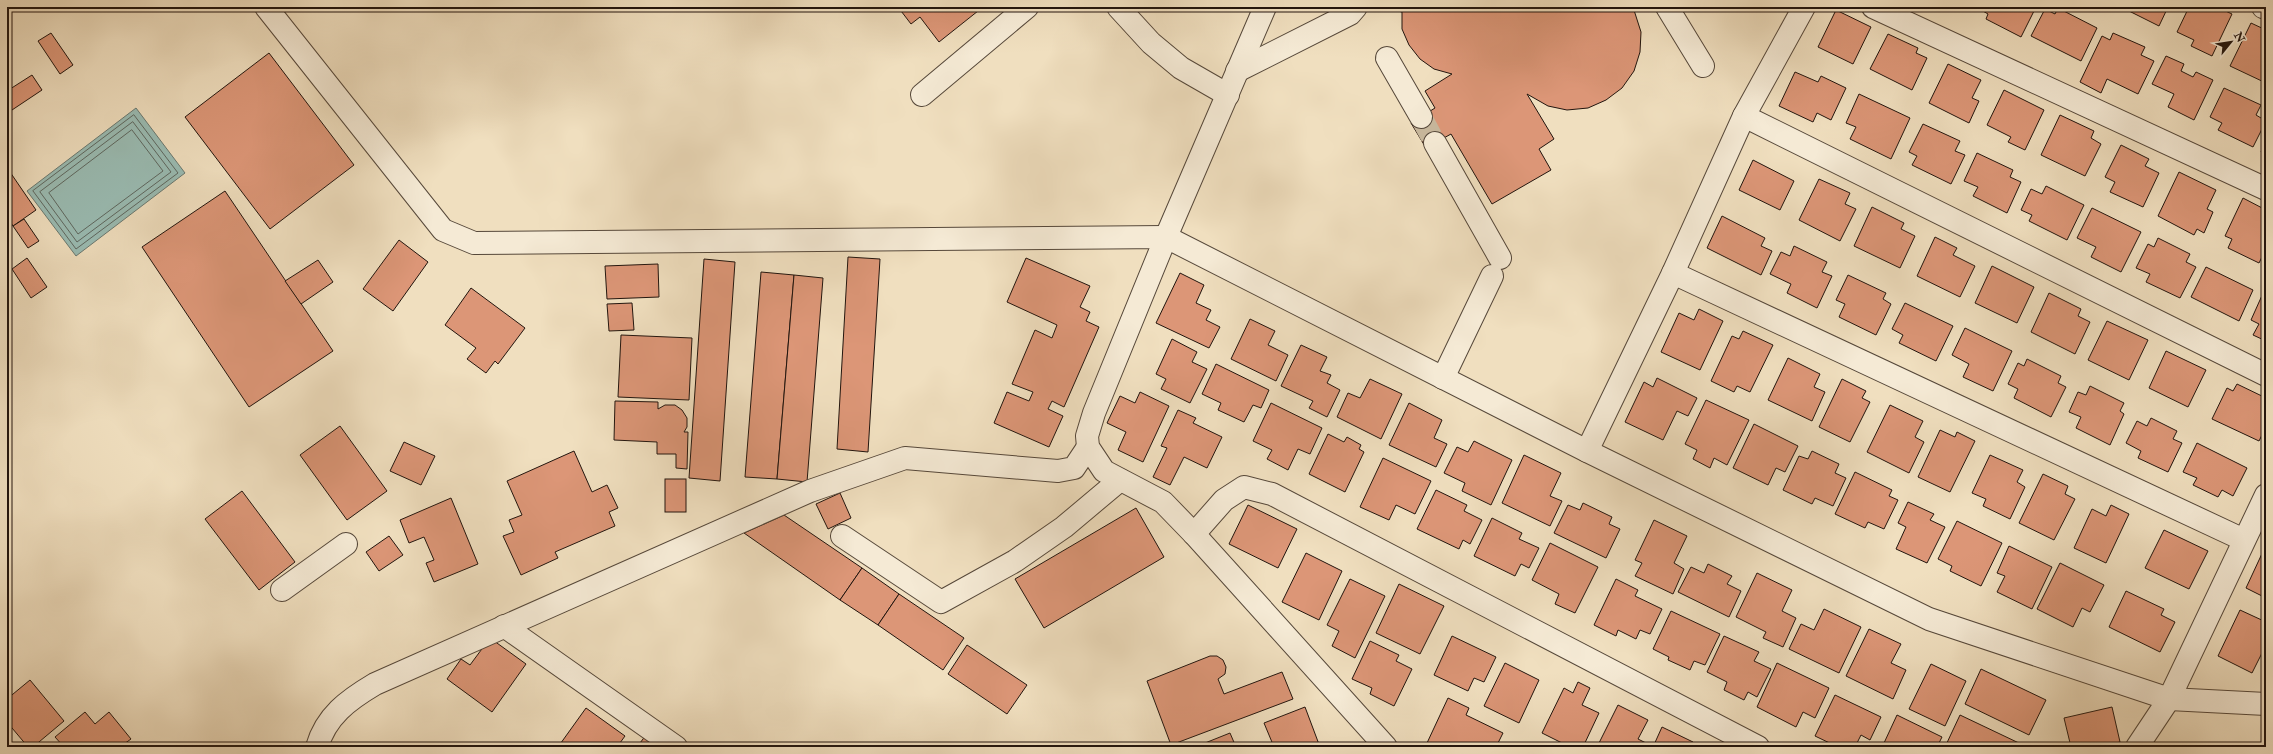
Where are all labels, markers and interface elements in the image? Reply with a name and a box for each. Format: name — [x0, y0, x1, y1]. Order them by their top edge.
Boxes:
north arrow — [2211, 22, 2251, 62]
text: N — [2231, 29, 2248, 46]

